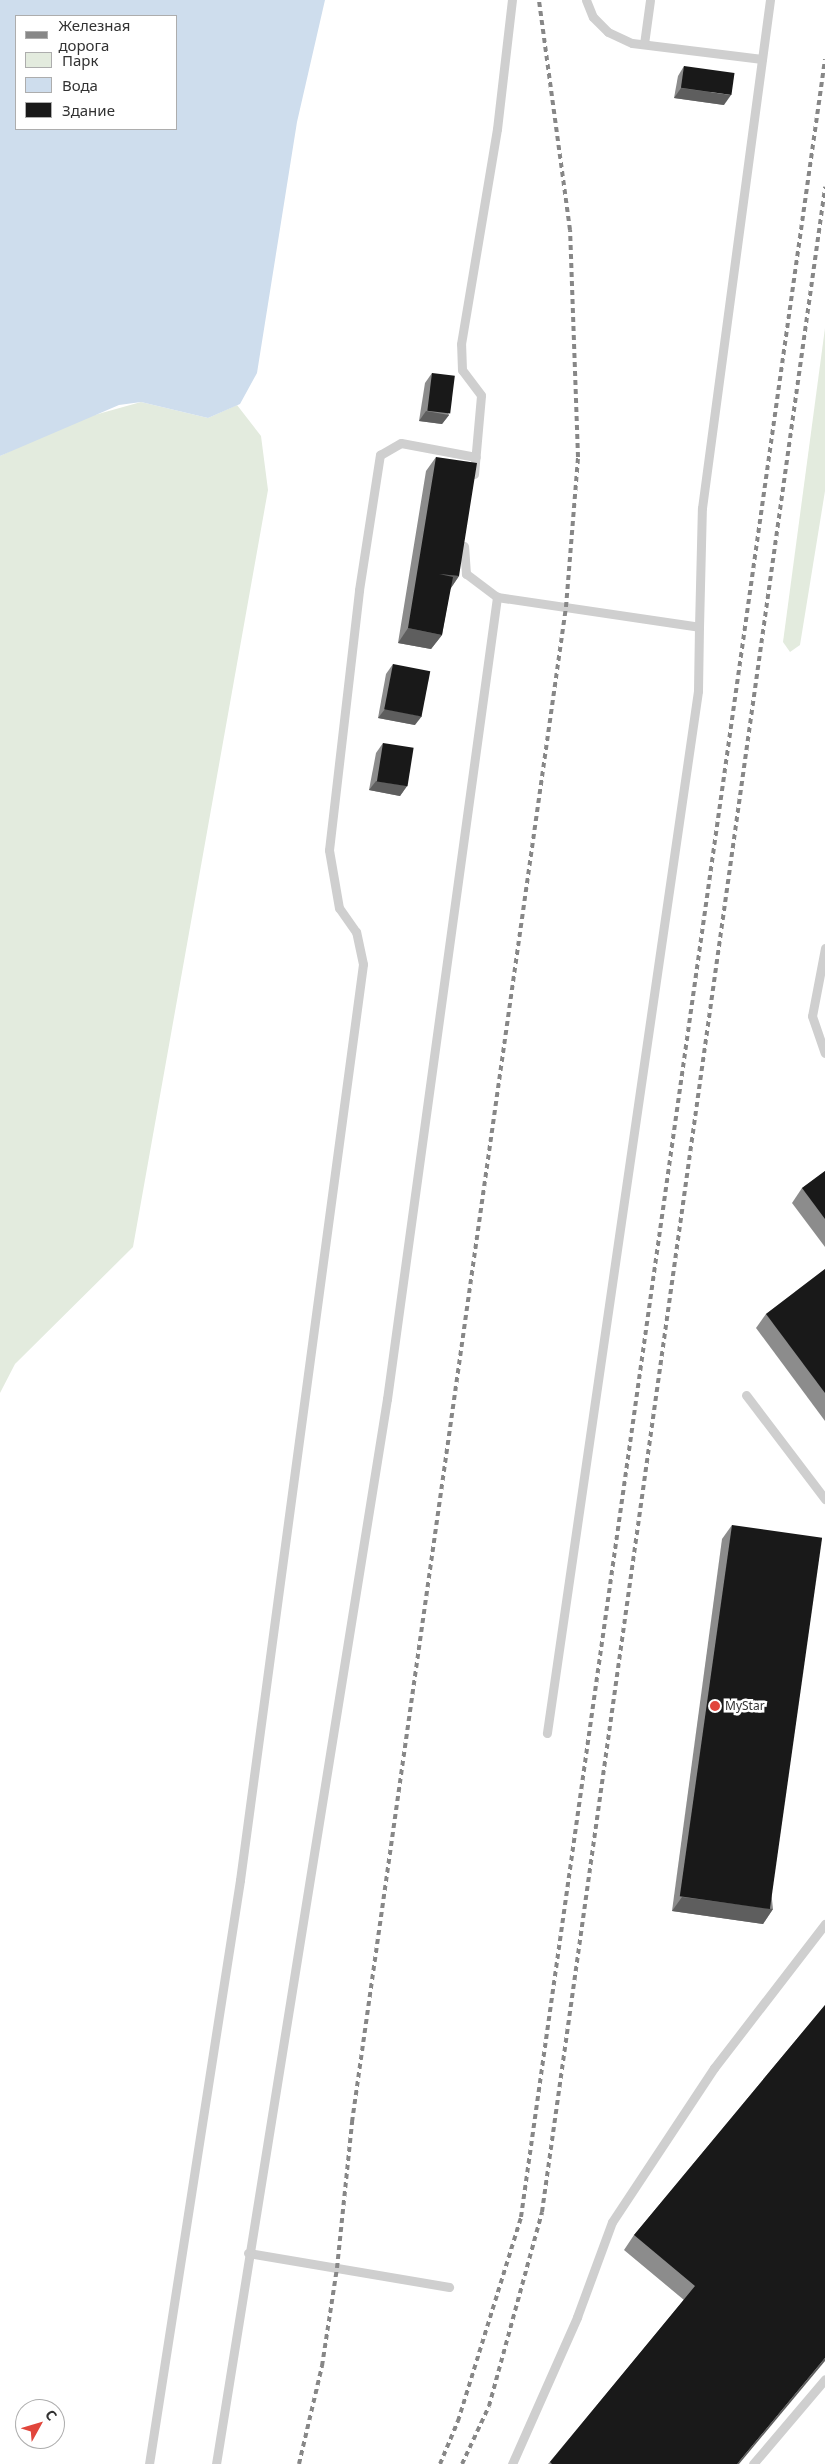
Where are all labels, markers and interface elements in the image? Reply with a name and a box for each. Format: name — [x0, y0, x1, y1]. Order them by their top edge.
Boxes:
legend — [15, 15, 178, 130]
text: Железная дорога — [58, 15, 131, 55]
text: Парк — [62, 50, 98, 70]
text: Вода — [62, 75, 98, 95]
text: Здание — [62, 100, 115, 120]
place label: MyStar — [725, 1699, 765, 1713]
marker: MyStar — [709, 1700, 721, 1712]
north arrow — [15, 2399, 65, 2449]
text: С — [41, 2405, 61, 2424]

